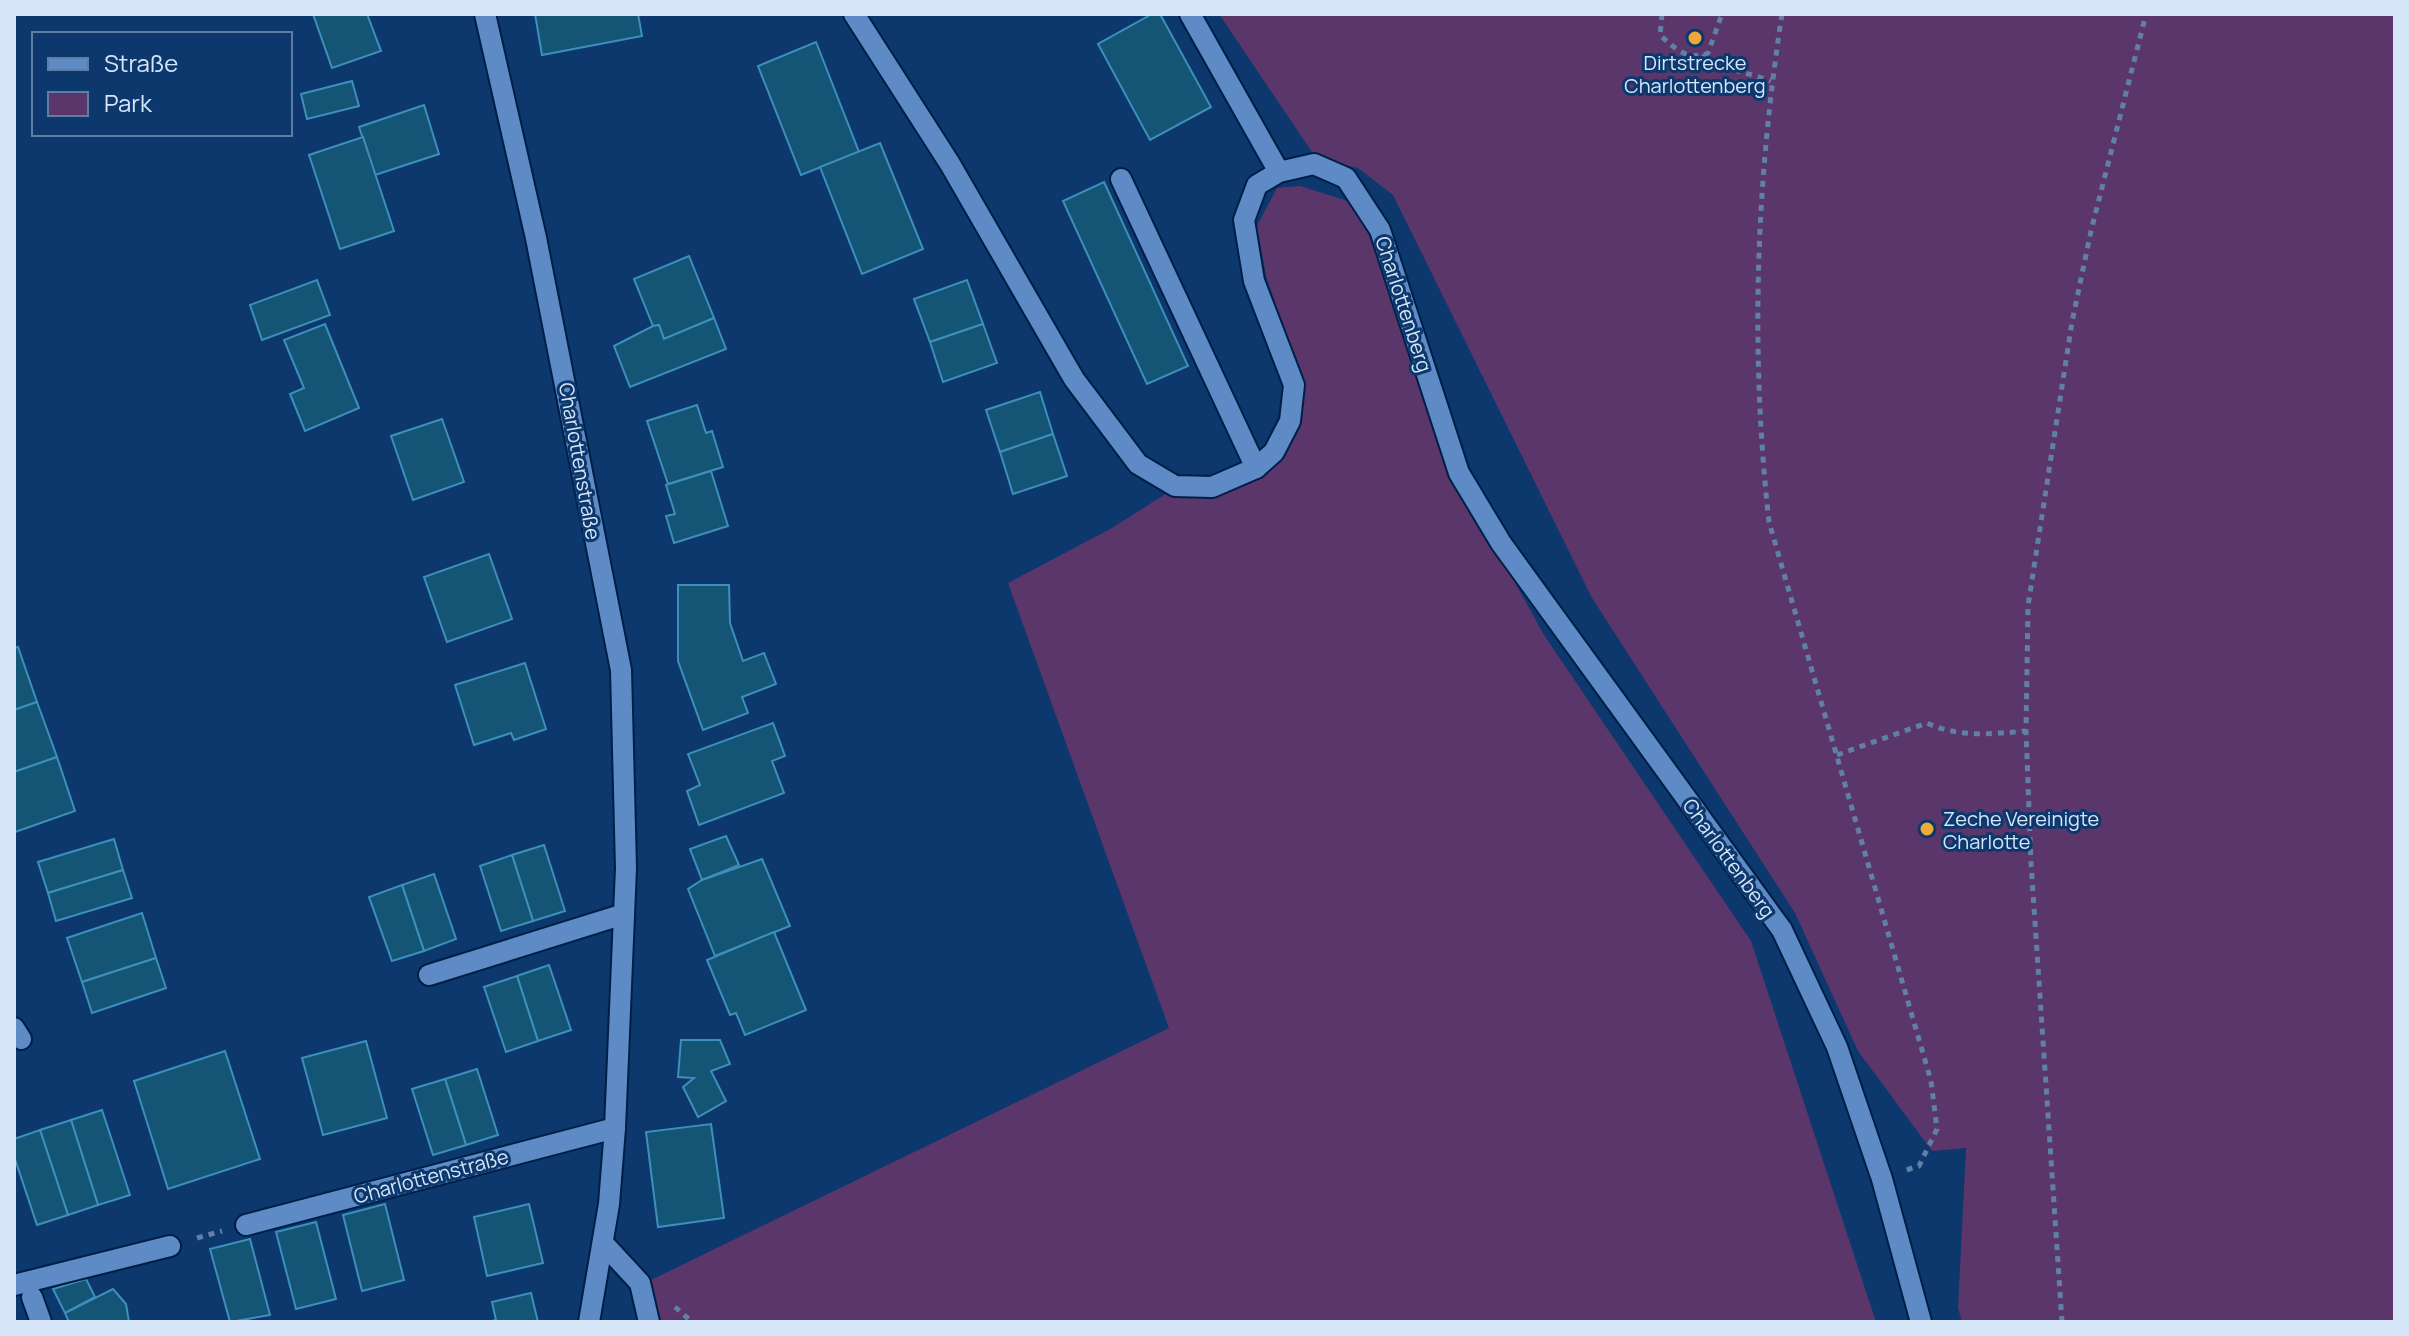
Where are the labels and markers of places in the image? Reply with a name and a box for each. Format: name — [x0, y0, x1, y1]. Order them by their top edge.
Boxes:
marker: Dirtstrecke Charlottenberg — [1686, 29, 1704, 47]
place label: Dirtstrecke Charlottenberg — [1624, 49, 1766, 99]
place label: Zeche Vereinigte Charlotte — [1943, 805, 2099, 855]
marker: Zeche Vereinigte Charlotte — [1918, 820, 1936, 838]

